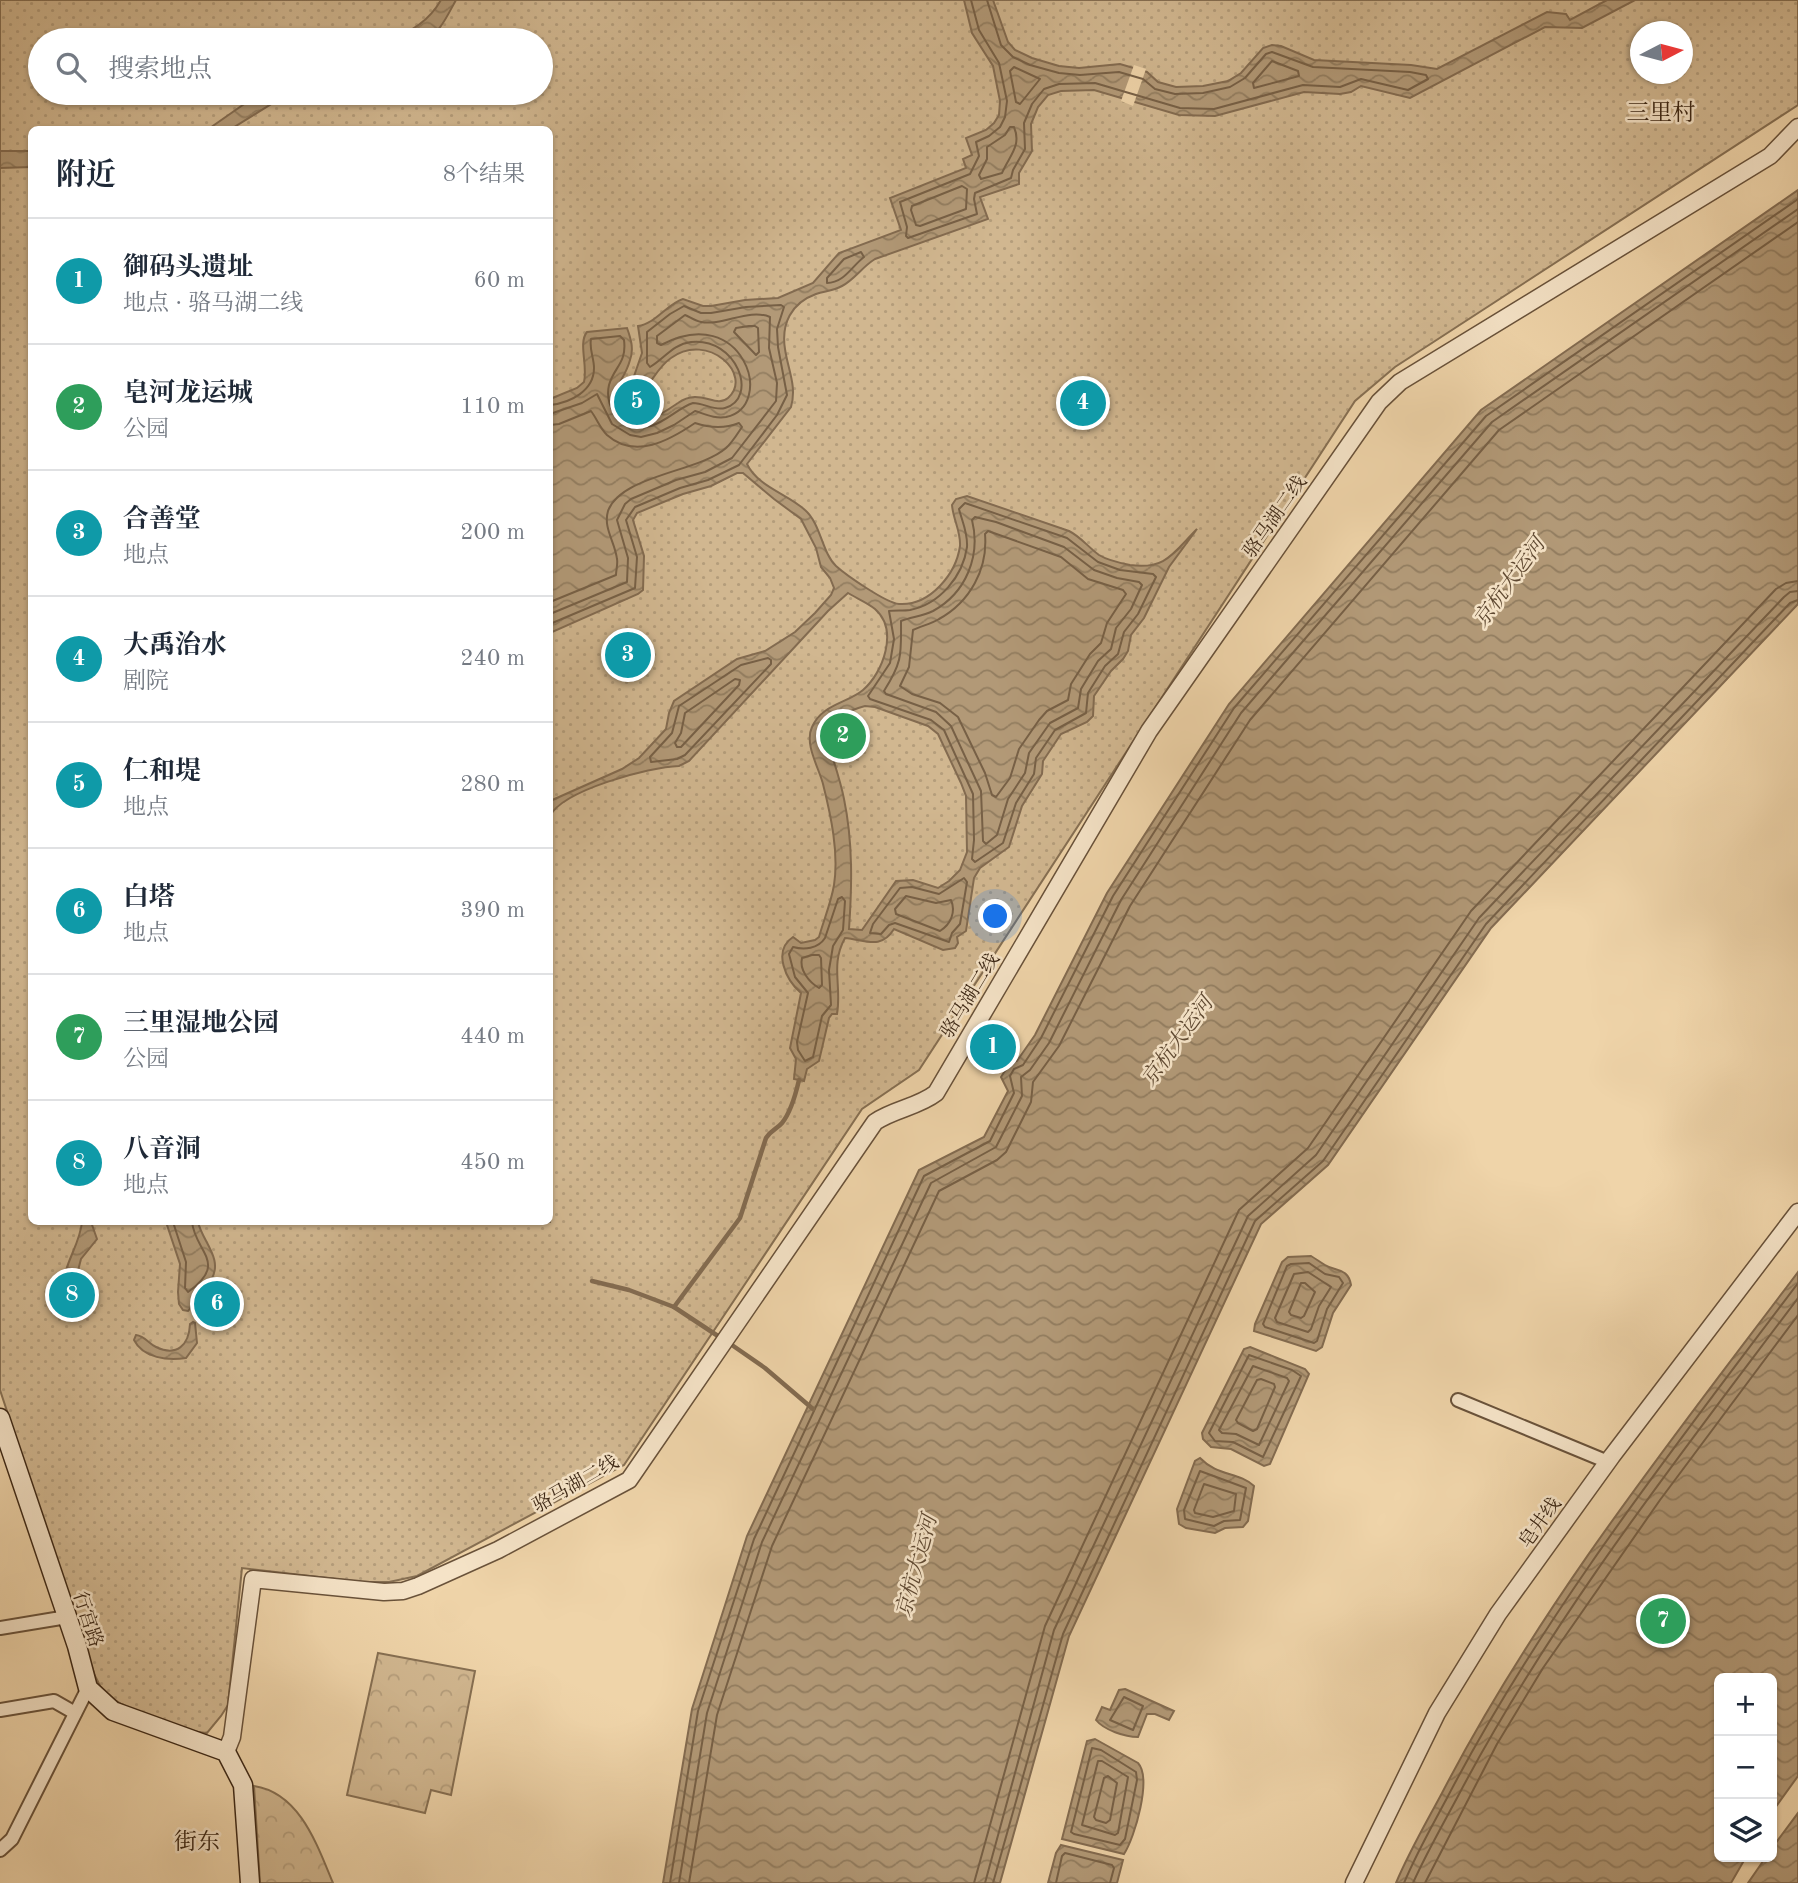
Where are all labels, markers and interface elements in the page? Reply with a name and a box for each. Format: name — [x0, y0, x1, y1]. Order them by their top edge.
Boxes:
north arrow — [1630, 21, 1693, 84]
search box — [28, 28, 553, 105]
icon: search — [52, 48, 90, 86]
text: 搜索地点 — [108, 57, 212, 83]
district label: 三里村 — [1627, 100, 1696, 125]
text: 附近 — [56, 161, 116, 191]
text: 8个结果 — [443, 163, 525, 186]
text: 御码头遗址 — [123, 255, 253, 281]
text: 1 — [72, 269, 86, 292]
text: 60 m — [474, 269, 525, 292]
text: 地点 · 骆马湖二线 — [123, 292, 303, 315]
pin: 5 — [614, 376, 660, 428]
pin: 4 — [1060, 377, 1106, 429]
text: 皂河龙运城 — [123, 381, 253, 407]
text: 2 — [72, 395, 86, 418]
text: 110 m — [460, 395, 525, 418]
text: 公园 — [123, 418, 169, 441]
street label: 骆马湖二线 — [1239, 472, 1311, 562]
text: 合善堂 — [123, 507, 201, 533]
text: 3 — [72, 521, 86, 544]
text: 200 m — [460, 521, 525, 544]
water label: 京杭大运河 — [1469, 530, 1552, 632]
text: 地点 — [123, 544, 169, 567]
pin: 3 — [605, 629, 651, 681]
text: 大禹治水 — [123, 633, 227, 659]
text: 4 — [72, 647, 86, 670]
text: 240 m — [460, 647, 525, 670]
text: 剧院 — [123, 670, 169, 693]
pin: 2 — [820, 710, 866, 762]
text: 仁和堤 — [123, 759, 201, 785]
text: 5 — [72, 773, 86, 796]
text: 280 m — [460, 773, 525, 796]
text: 地点 — [123, 796, 169, 819]
text: 白塔 — [123, 885, 175, 911]
text: 6 — [72, 899, 86, 922]
text: 390 m — [460, 899, 525, 922]
your location — [978, 899, 1012, 933]
text: 地点 — [123, 922, 169, 945]
street label: 骆马湖二线 — [937, 950, 1004, 1042]
water label: 京杭大运河 — [1137, 989, 1220, 1091]
text: 三里湿地公园 — [123, 1011, 279, 1037]
pin: 1 — [970, 1021, 1016, 1073]
text: 7 — [72, 1025, 86, 1048]
text: 440 m — [460, 1025, 525, 1048]
text: 公园 — [123, 1048, 169, 1071]
text: 八音洞 — [123, 1137, 201, 1163]
text: 8 — [72, 1151, 86, 1174]
text: 450 m — [460, 1151, 525, 1174]
text: 地点 — [123, 1174, 169, 1197]
pin: 8 — [49, 1269, 95, 1321]
pin: 6 — [194, 1278, 240, 1330]
street label: 骆马湖二线 — [529, 1451, 622, 1517]
street label: 皂井线 — [1515, 1494, 1565, 1552]
water label: 京杭大运河 — [892, 1509, 942, 1620]
street label: 行宫路 — [69, 1589, 106, 1650]
pin: 7 — [1640, 1595, 1686, 1647]
map controls — [1714, 1673, 1777, 1862]
button: + — [1714, 1673, 1777, 1736]
button: − — [1714, 1736, 1777, 1799]
button: layers — [1714, 1799, 1777, 1862]
district label: 街东 — [174, 1829, 220, 1854]

